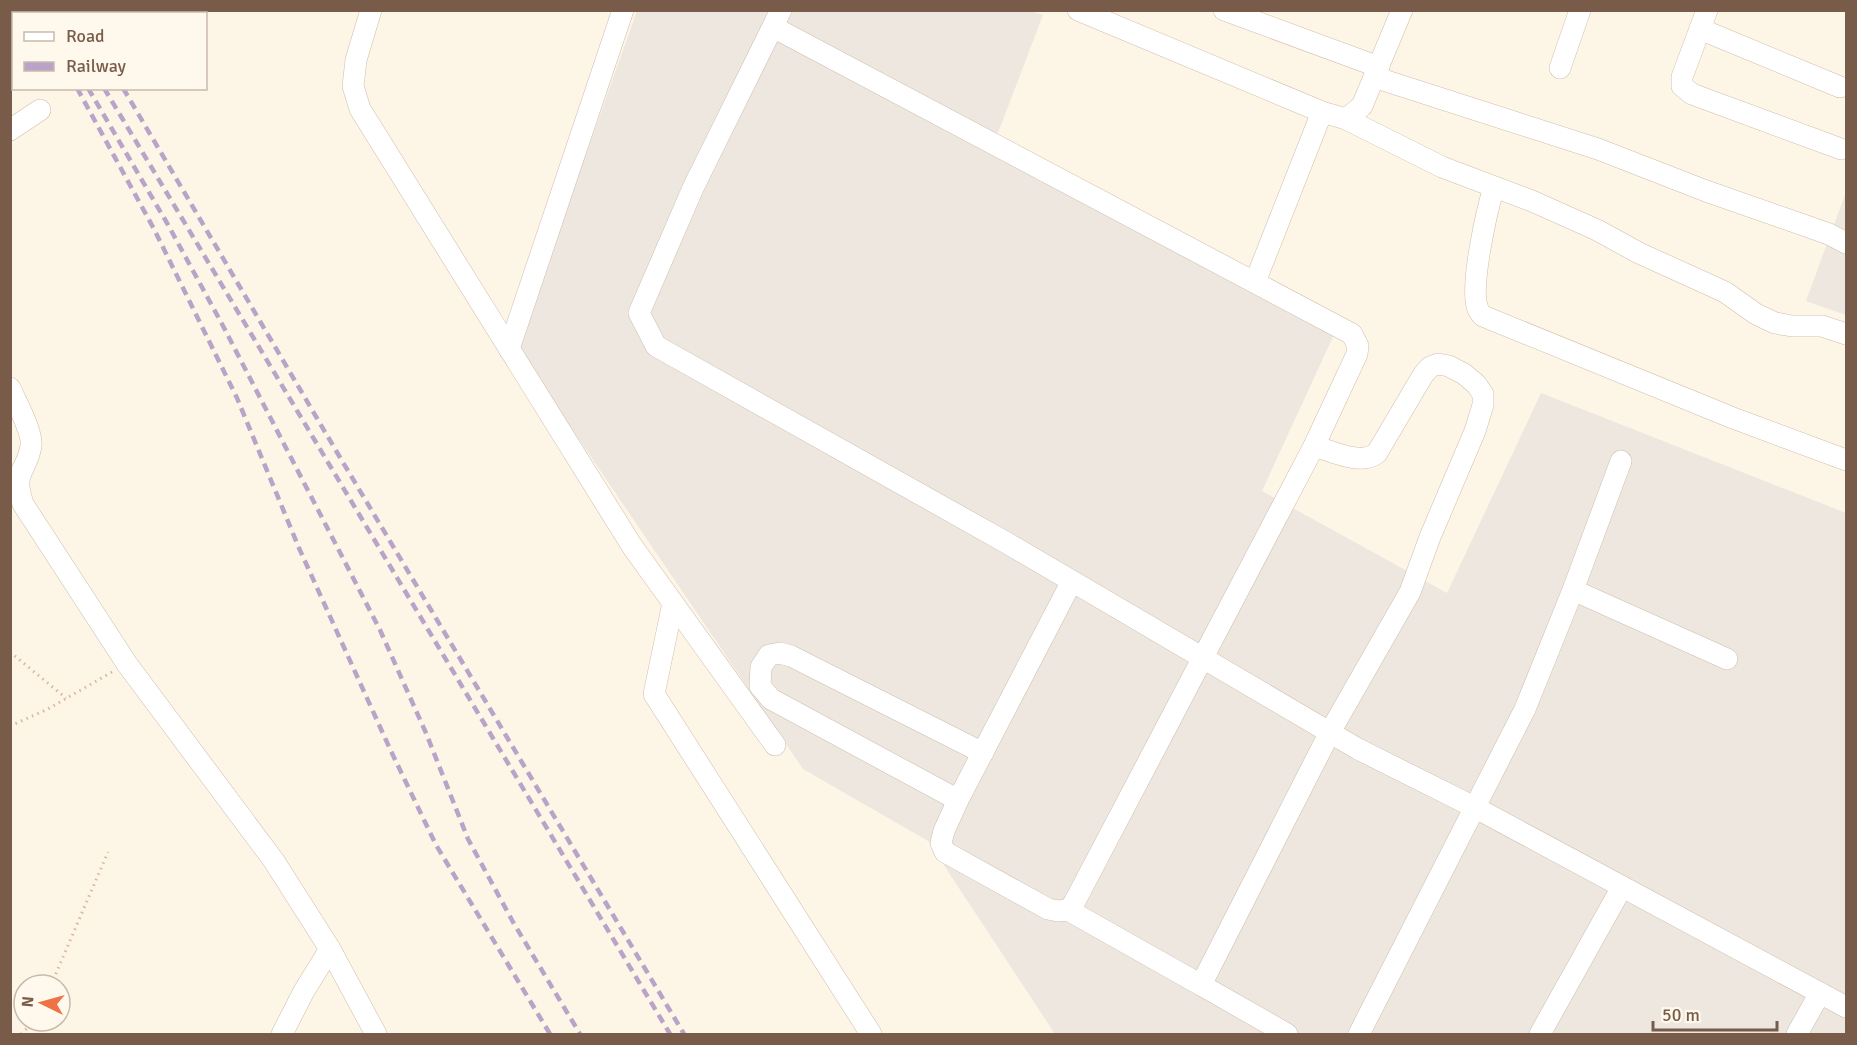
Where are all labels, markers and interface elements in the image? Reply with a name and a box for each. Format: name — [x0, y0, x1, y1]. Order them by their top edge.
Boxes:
legend — [12, 12, 207, 90]
text: Road — [66, 25, 105, 47]
text: Railway — [66, 55, 127, 77]
north arrow — [12, 973, 72, 1033]
scale bar — [1653, 994, 1778, 1032]
text: N — [18, 995, 39, 1008]
text: 50 m — [1662, 1004, 1700, 1026]

